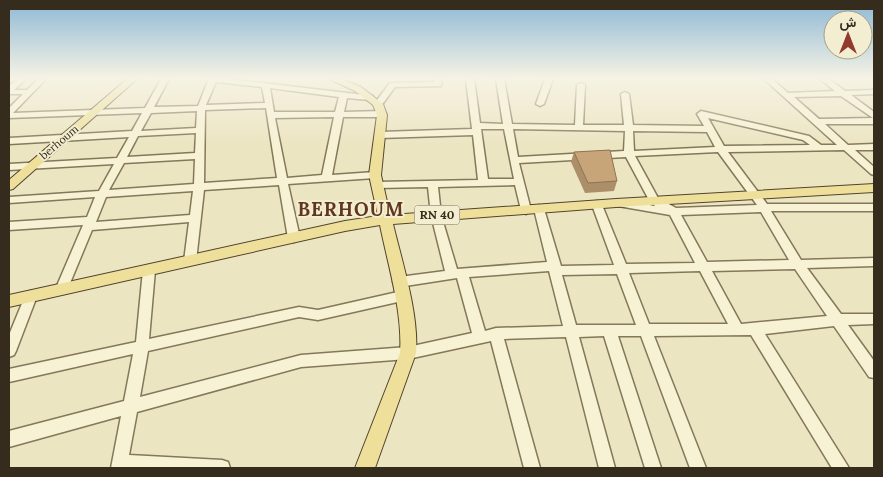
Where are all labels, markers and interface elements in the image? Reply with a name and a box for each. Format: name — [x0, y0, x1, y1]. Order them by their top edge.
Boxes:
north arrow — [823, 10, 873, 60]
text: ش — [840, 13, 857, 31]
street label: berhoum — [37, 122, 81, 162]
district label: BERHOUM — [298, 197, 404, 221]
road number: RN 40 — [414, 206, 460, 224]

